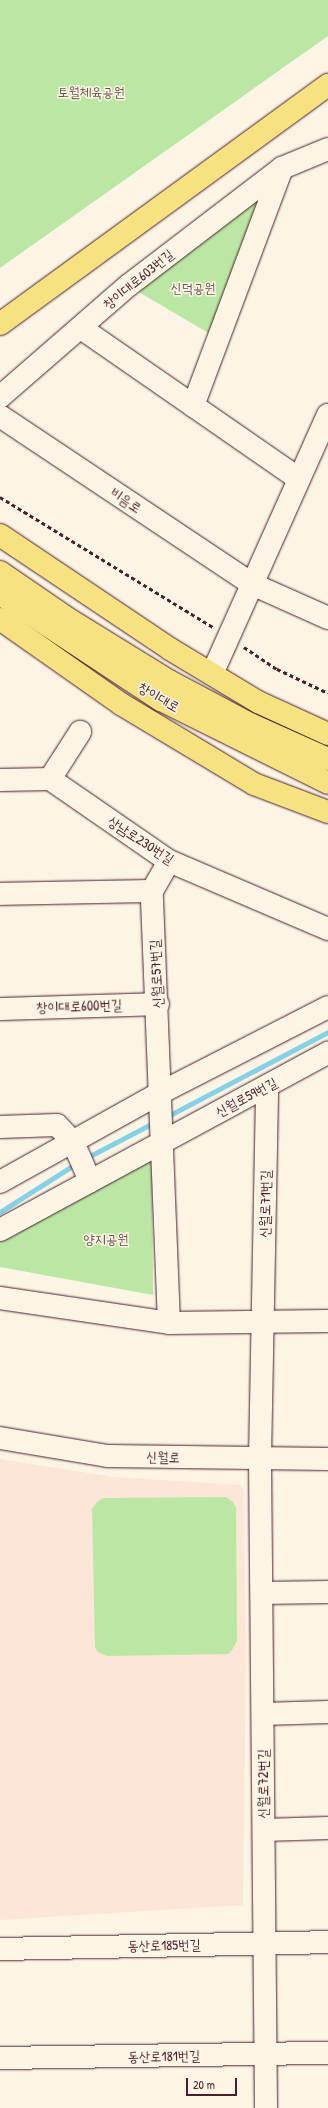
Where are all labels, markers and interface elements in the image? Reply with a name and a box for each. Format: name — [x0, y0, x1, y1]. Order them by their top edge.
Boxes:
park label: 토월체육공원 — [57, 84, 125, 100]
street label: 창이대로603번길 — [99, 245, 177, 313]
park label: 신덕공원 — [170, 280, 216, 296]
street label: 비음로 — [107, 484, 145, 516]
street label: 창이대로 — [135, 678, 183, 716]
street label: 상남로230번길 — [105, 812, 177, 868]
street label: 신월로57번길 — [146, 939, 166, 1009]
street label: 창이대로600번길 — [36, 996, 122, 1016]
street label: 신월로59번길 — [212, 1074, 280, 1120]
street label: 신월로71번길 — [256, 1170, 274, 1238]
park label: 양지공원 — [83, 1231, 129, 1247]
street label: 신월로 — [146, 1448, 180, 1466]
street label: 신월로72번길 — [255, 1749, 271, 1819]
street label: 동산로185번길 — [127, 1936, 201, 1954]
street label: 동산로181번길 — [128, 2047, 200, 2065]
scale bar — [188, 2070, 239, 2096]
text: 20 m — [193, 2076, 215, 2093]

